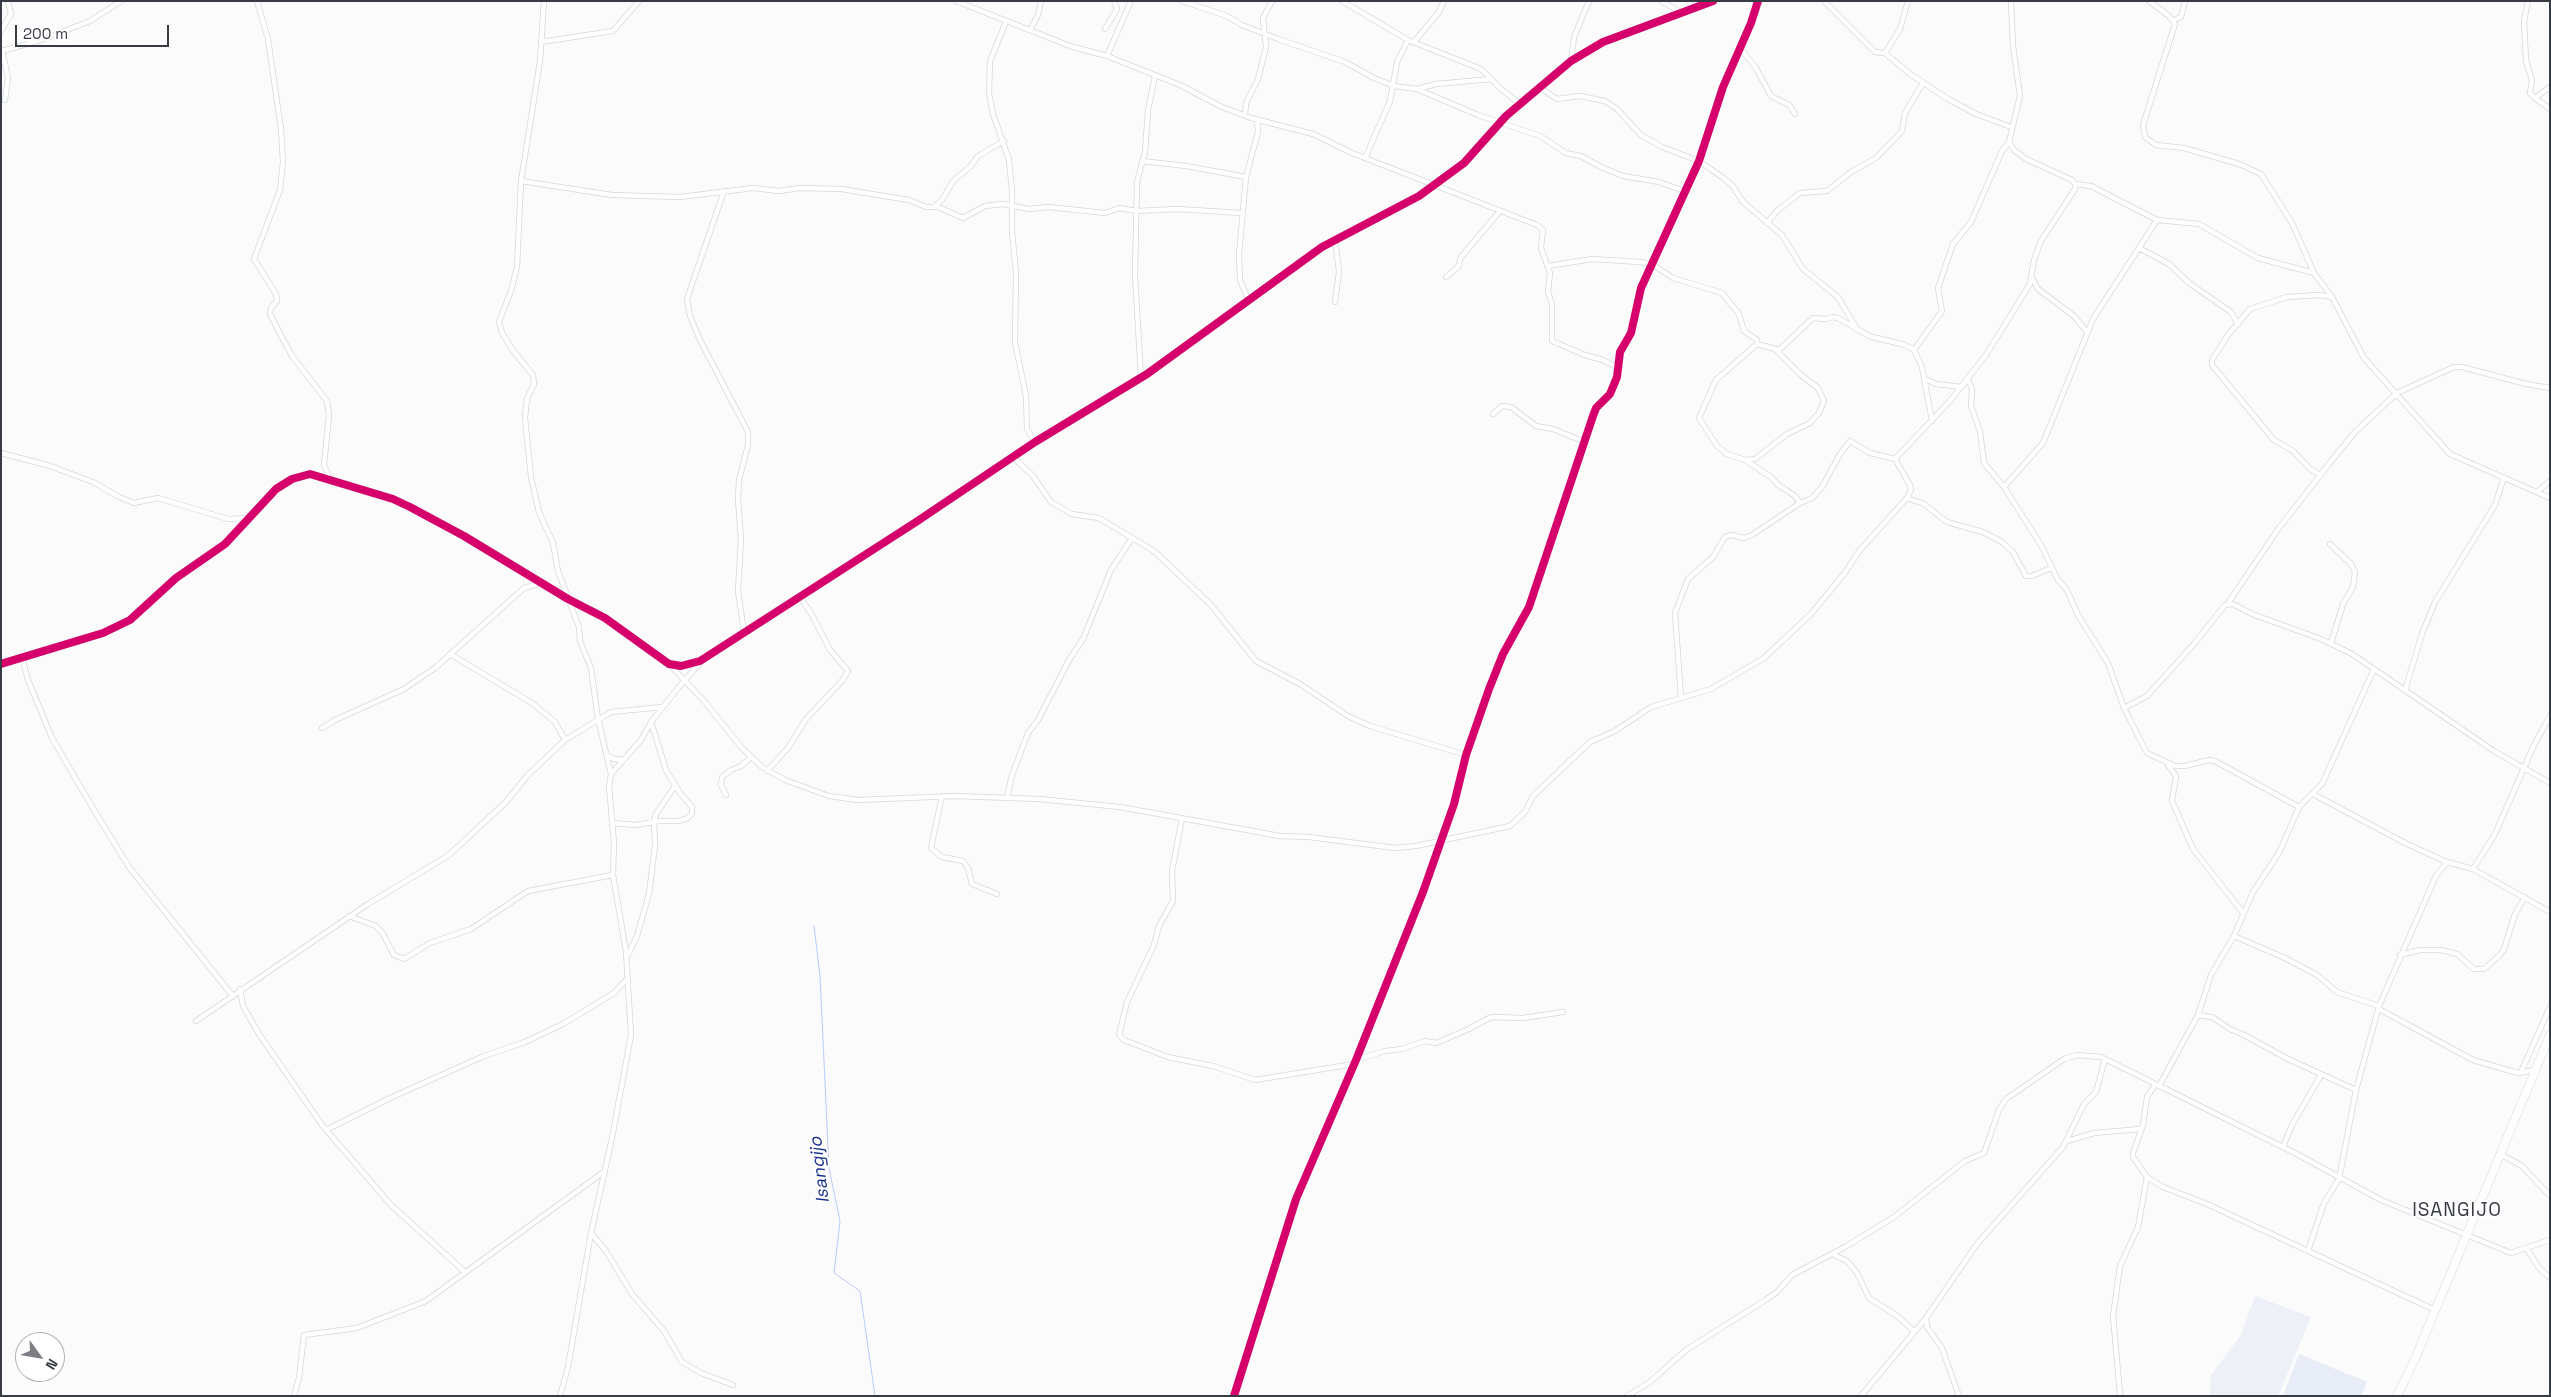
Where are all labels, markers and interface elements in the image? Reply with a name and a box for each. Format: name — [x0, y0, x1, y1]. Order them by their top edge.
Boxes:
scale bar — [18, 15, 171, 47]
text: 200 m — [23, 24, 68, 43]
water label: Isangijo — [805, 1136, 835, 1204]
district label: ISANGIJO — [2411, 1200, 2503, 1222]
north arrow — [15, 1332, 65, 1382]
text: N — [42, 1356, 62, 1373]

